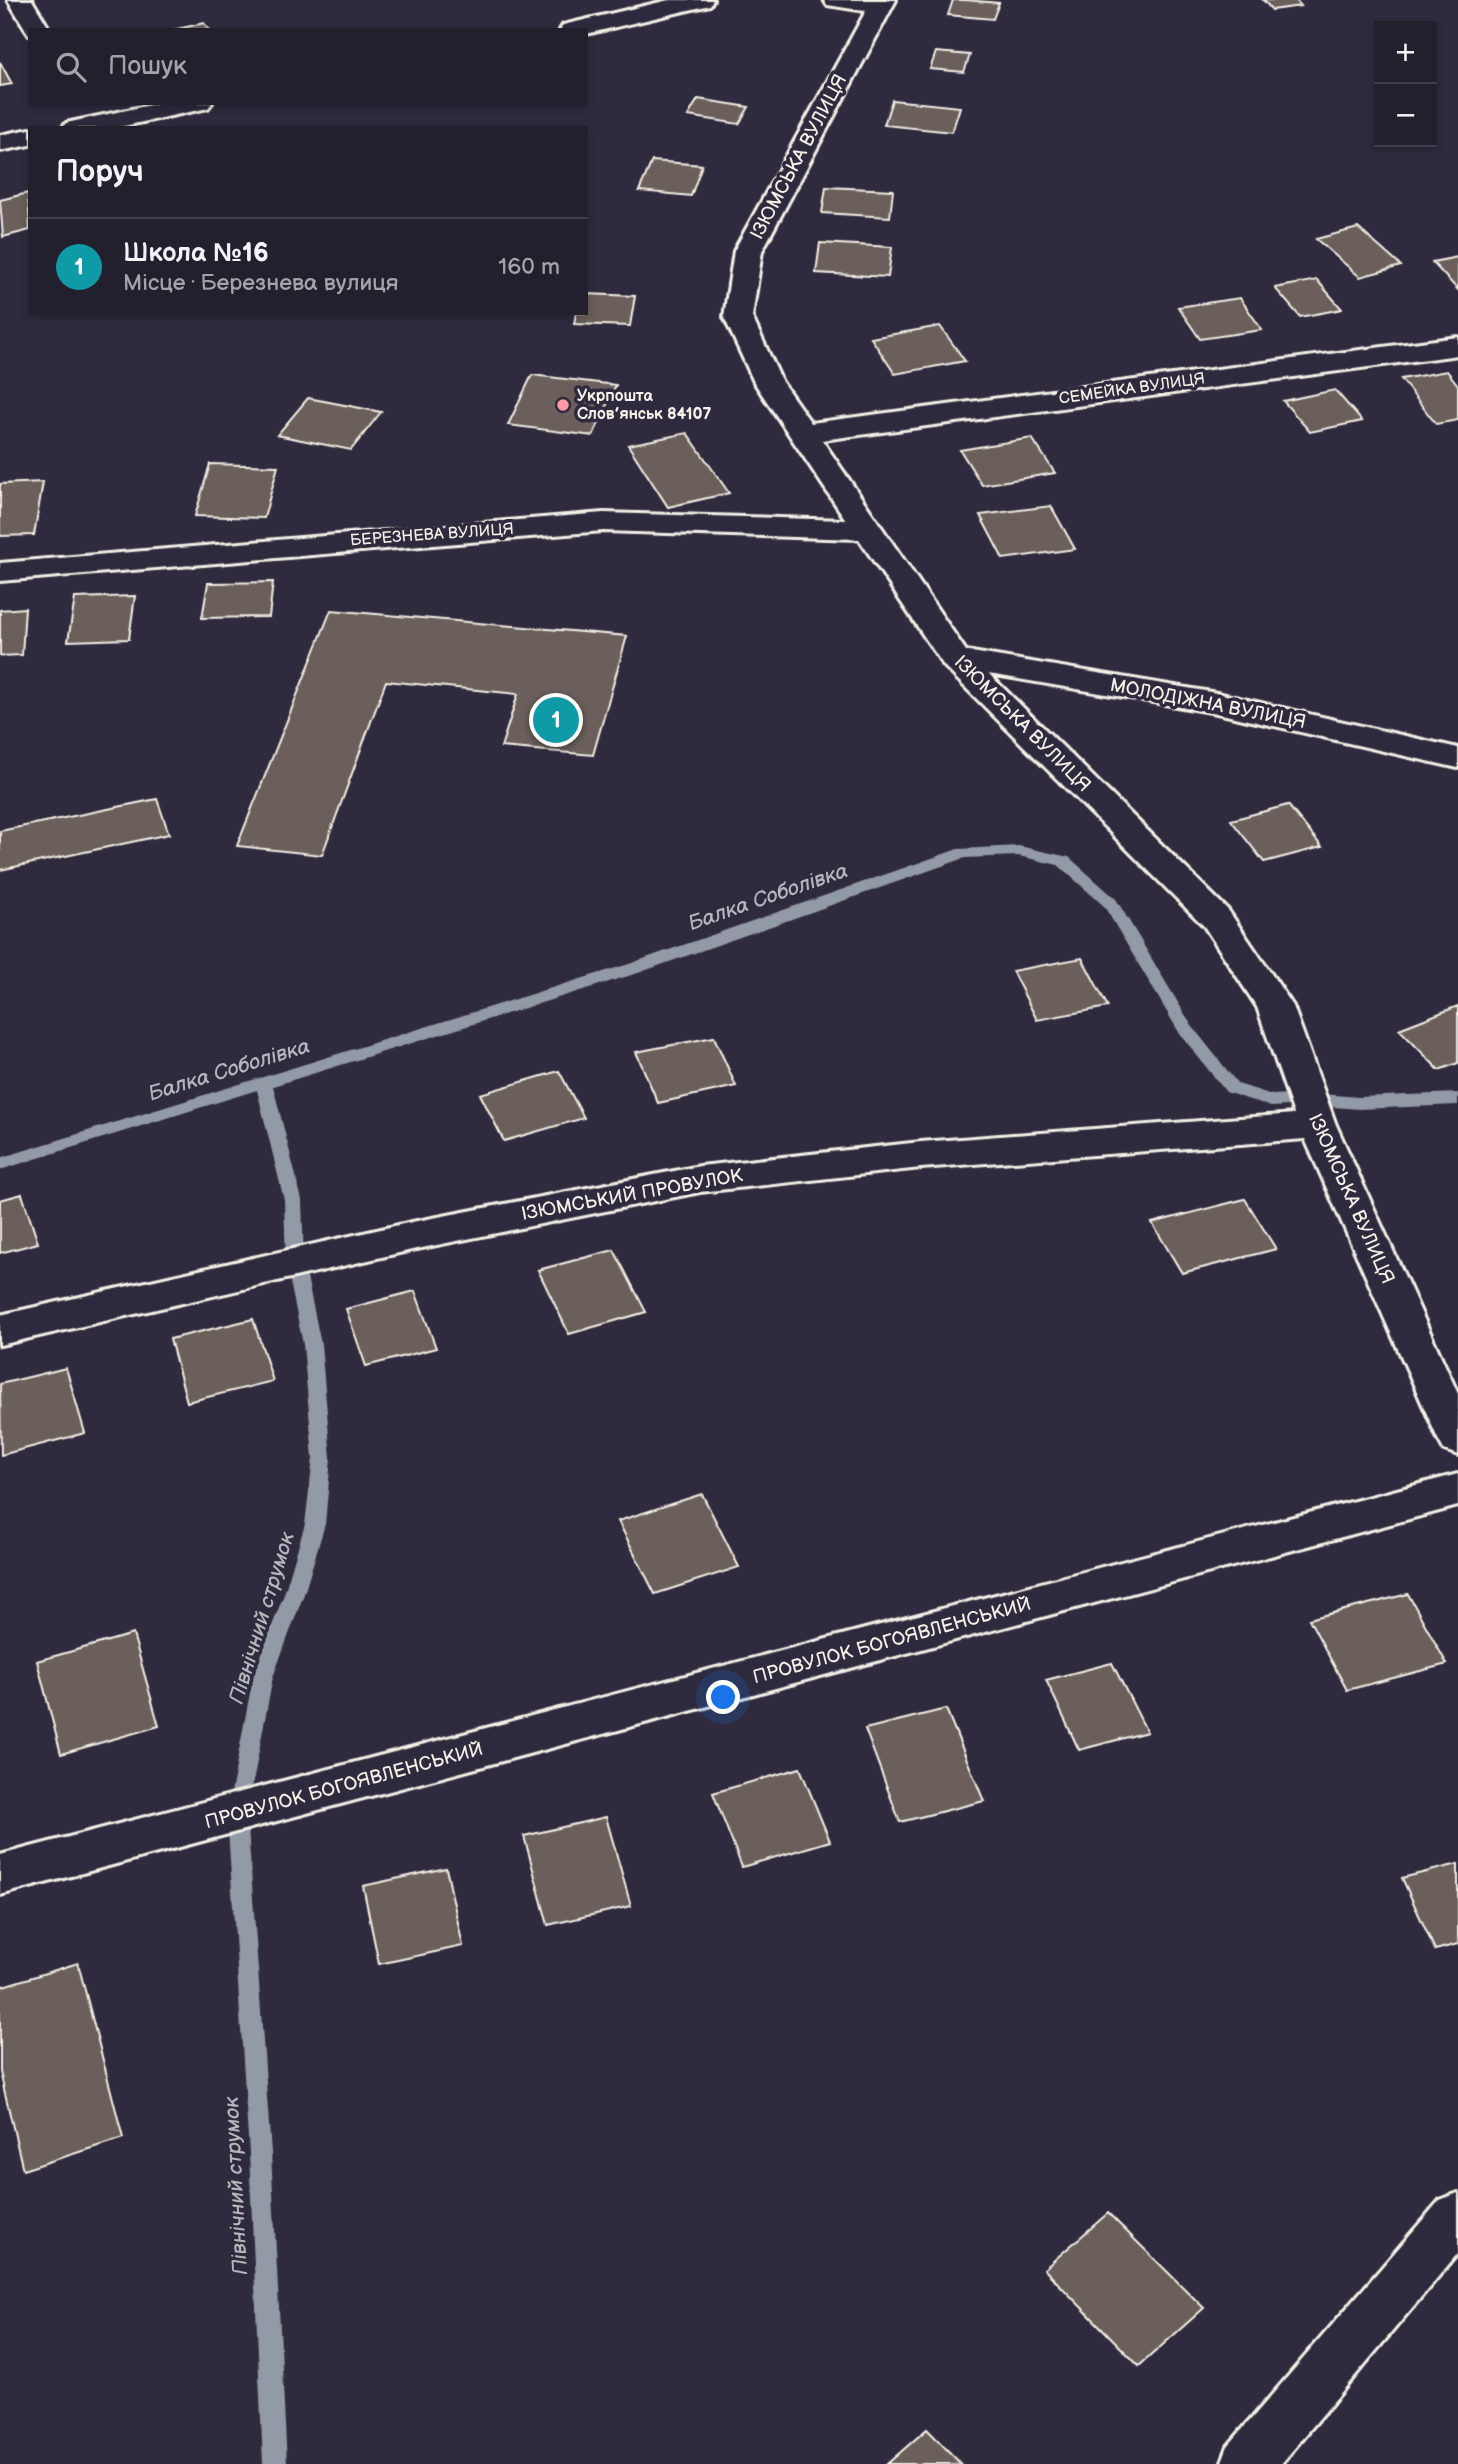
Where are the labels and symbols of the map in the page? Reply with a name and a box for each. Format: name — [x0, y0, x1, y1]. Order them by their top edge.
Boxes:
street label: ІЗЮМСЬКА ВУЛИЦЯ — [746, 70, 852, 244]
street label: СЕМЕЙКА ВУЛИЦЯ — [1058, 369, 1206, 409]
place label: Укрпошта Слов’янськ 84107 — [577, 387, 711, 424]
marker: Укрпошта Слов’янськ 84107 — [555, 397, 571, 413]
street label: БЕРЕЗНЕВА ВУЛИЦЯ — [350, 520, 514, 550]
street label: ІЗЮМСЬКА ВУЛИЦЯ — [949, 651, 1095, 797]
street label: МОЛОДІЖНА ВУЛИЦЯ — [1108, 674, 1308, 734]
pin: 1 — [533, 694, 579, 746]
water label: Балка Соболівка — [685, 858, 851, 936]
water label: Балка Соболівка — [145, 1034, 313, 1106]
street label: ІЗЮМСЬКА ВУЛИЦЯ — [1303, 1110, 1399, 1288]
street label: ІЗЮМСЬКИЙ ПРОВУЛОК — [520, 1164, 745, 1226]
water label: Північний струмок — [224, 1528, 300, 1707]
street label: ПРОВУЛОК БОГОЯВЛЕНСЬКИЙ — [750, 1593, 1034, 1689]
your location — [706, 1680, 740, 1714]
street label: ПРОВУЛОК БОГОЯВЛЕНСЬКИЙ — [202, 1738, 486, 1834]
water label: Північний струмок — [219, 2095, 253, 2276]

